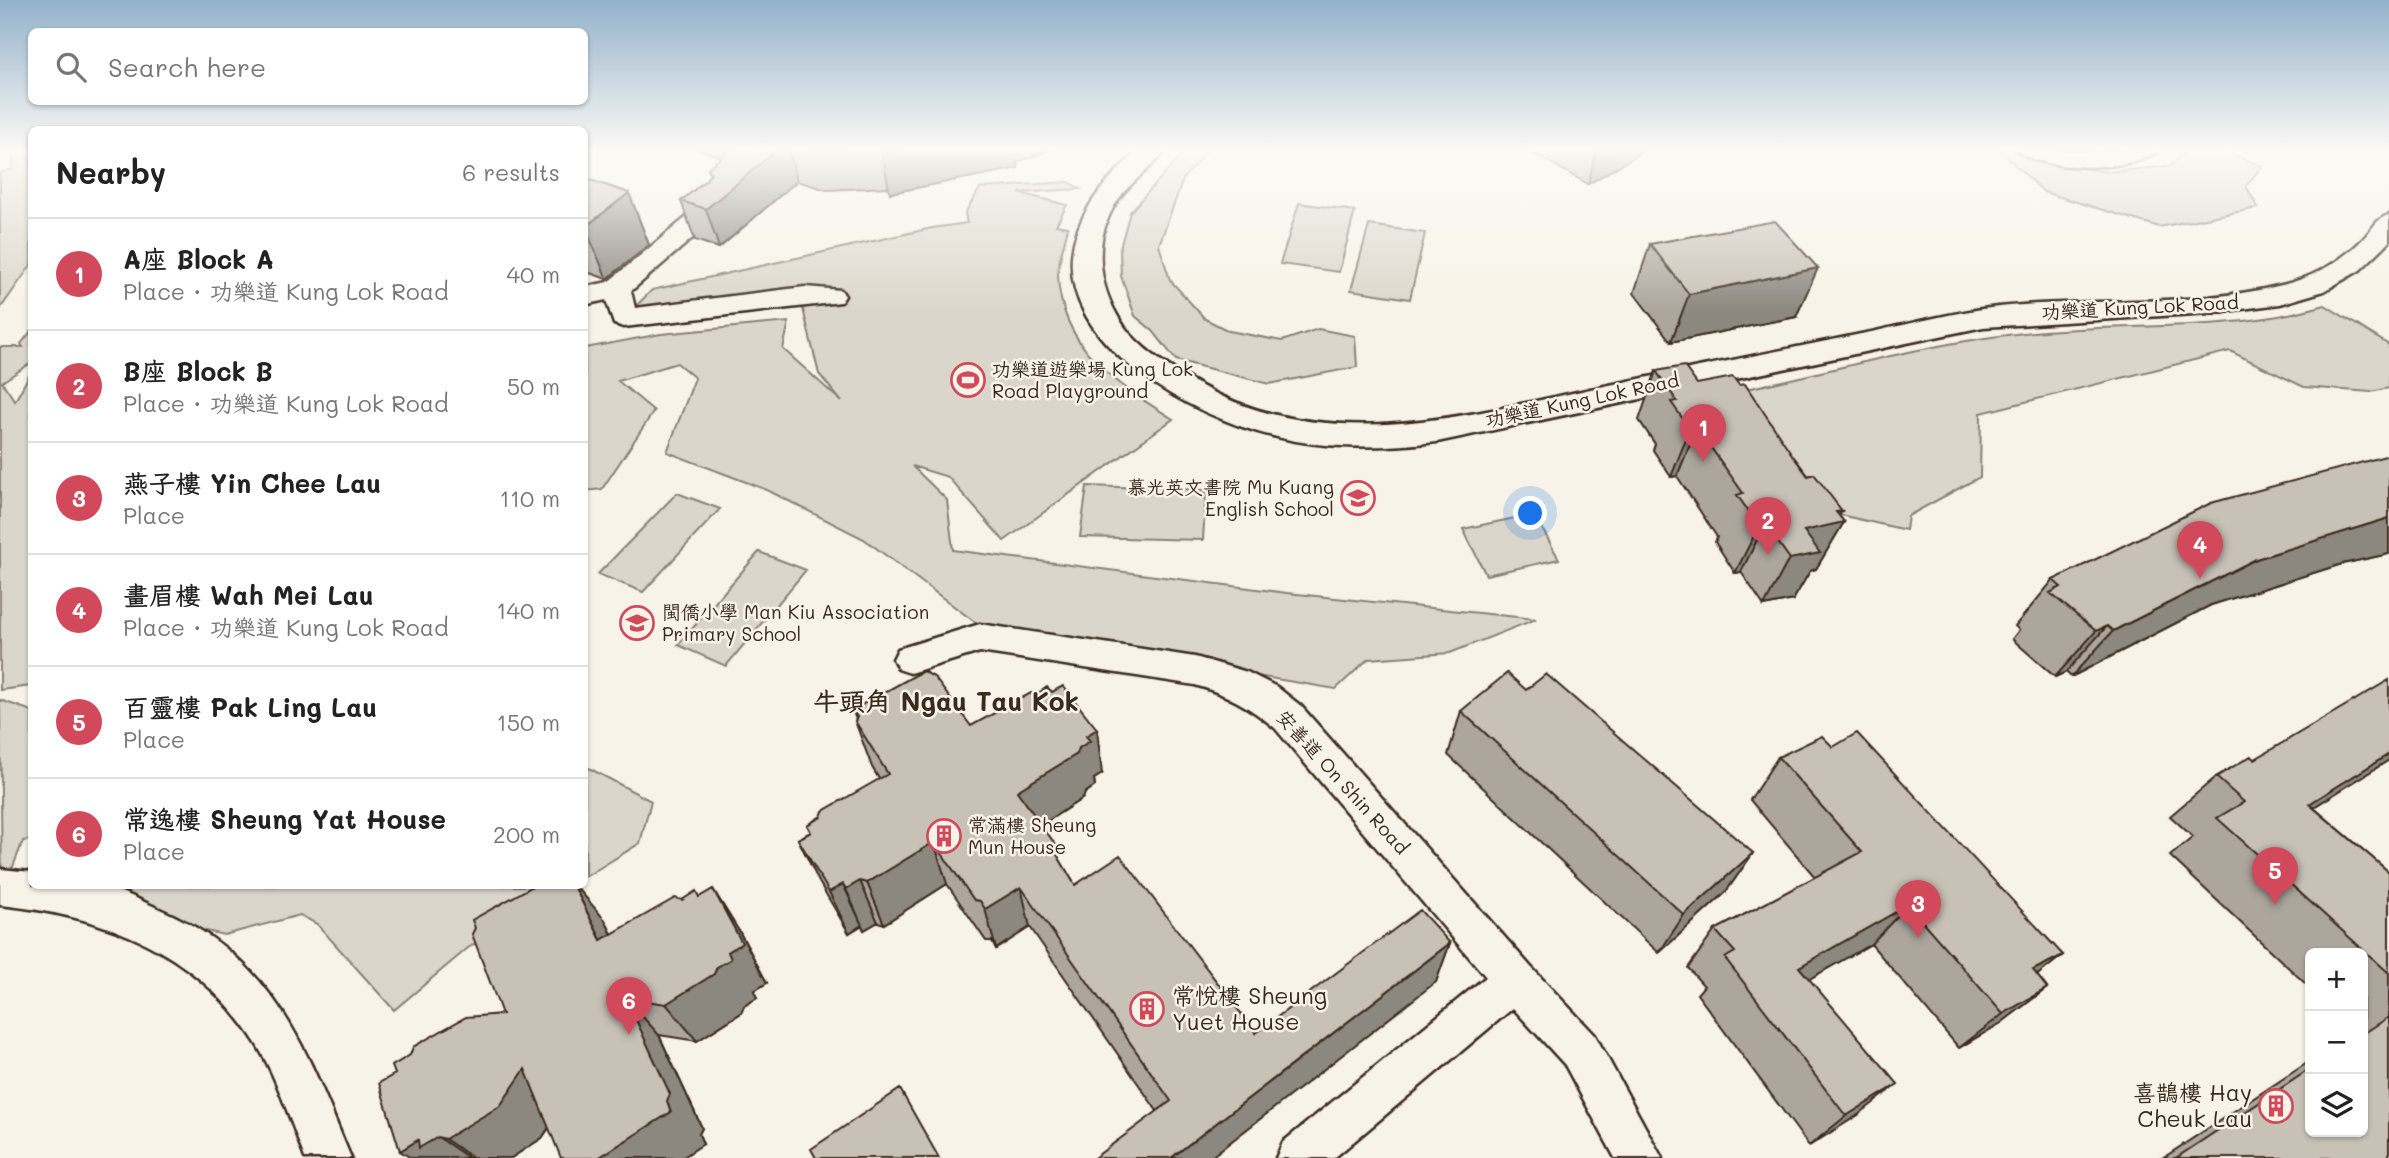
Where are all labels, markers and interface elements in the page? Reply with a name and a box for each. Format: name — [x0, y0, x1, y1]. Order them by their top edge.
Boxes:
search box — [28, 28, 588, 105]
icon: search — [52, 48, 90, 86]
text: Search here — [108, 50, 266, 84]
text: Nearby — [56, 152, 166, 192]
text: 6 results — [462, 157, 560, 187]
text: A座 Block A — [123, 242, 274, 276]
text: 1 — [74, 259, 84, 289]
text: 40 m — [507, 259, 560, 289]
text: Place · 功樂道 Kung Lok Road — [123, 276, 449, 306]
street label: 功樂道 Kung Lok Road — [2041, 289, 2239, 324]
text: B座 Block B — [123, 354, 273, 388]
place label: 功樂道遊樂場 Kung Lok Road Playground — [992, 356, 1193, 403]
sports icon: 功樂道遊樂場 Kung Lok Road Playground — [949, 361, 987, 399]
street label: 功樂道 Kung Lok Road — [1483, 367, 1681, 432]
text: 2 — [73, 371, 85, 401]
text: 50 m — [507, 371, 560, 401]
text: Place · 功樂道 Kung Lok Road — [123, 388, 449, 418]
pin: 1 — [1680, 404, 1726, 462]
text: 燕子樓 Yin Chee Lau — [123, 466, 381, 500]
place label: 慕光英文書院 Mu Kuang English School — [1127, 474, 1334, 521]
school or university icon: 慕光英文書院 Mu Kuang English School — [1339, 479, 1377, 517]
text: 3 — [72, 483, 86, 513]
text: 110 m — [500, 483, 560, 513]
your location — [1513, 496, 1547, 530]
pin: 2 — [1745, 497, 1791, 555]
text: Place — [123, 500, 185, 530]
pin: 4 — [2177, 521, 2223, 579]
text: 畫眉樓 Wah Mei Lau — [123, 578, 374, 612]
text: 4 — [72, 595, 86, 625]
text: 140 m — [496, 595, 560, 625]
place label: 閩僑小學 Man Kiu Association Primary School — [662, 599, 929, 646]
school or university icon: 閩僑小學 Man Kiu Association Primary School — [618, 604, 656, 642]
text: Place · 功樂道 Kung Lok Road — [123, 612, 449, 642]
district label: 牛頭角 Ngau Tau Kok — [813, 684, 1079, 718]
text: 百靈樓 Pak Ling Lau — [123, 690, 377, 724]
street label: 安善道 On Shin Road — [1272, 704, 1415, 859]
text: 5 — [72, 707, 86, 737]
text: 150 m — [496, 707, 560, 737]
text: Place — [123, 724, 185, 754]
text: 常逸樓 Sheung Yat House — [123, 802, 446, 836]
place label: 常滿樓 Sheung Mun House — [968, 812, 1096, 859]
building icon: 常滿樓 Sheung Mun House — [925, 817, 963, 855]
text: 6 — [72, 819, 86, 849]
text: 200 m — [493, 819, 560, 849]
text: Place — [123, 836, 185, 866]
pin: 5 — [2252, 847, 2298, 905]
pin: 3 — [1895, 880, 1941, 938]
map controls — [2305, 948, 2368, 1137]
button: + — [2305, 948, 2368, 1011]
pin: 6 — [606, 977, 652, 1035]
place label: 常悅樓 Sheung Yuet House — [1172, 980, 1327, 1036]
building icon: 常悅樓 Sheung Yuet House — [1128, 990, 1166, 1028]
button: − — [2305, 1011, 2368, 1074]
button: layers — [2305, 1074, 2368, 1137]
place label: 喜鵲樓 Hay Cheuk Lau — [2133, 1077, 2252, 1133]
building icon: 喜鵲樓 Hay Cheuk Lau — [2257, 1087, 2295, 1125]

